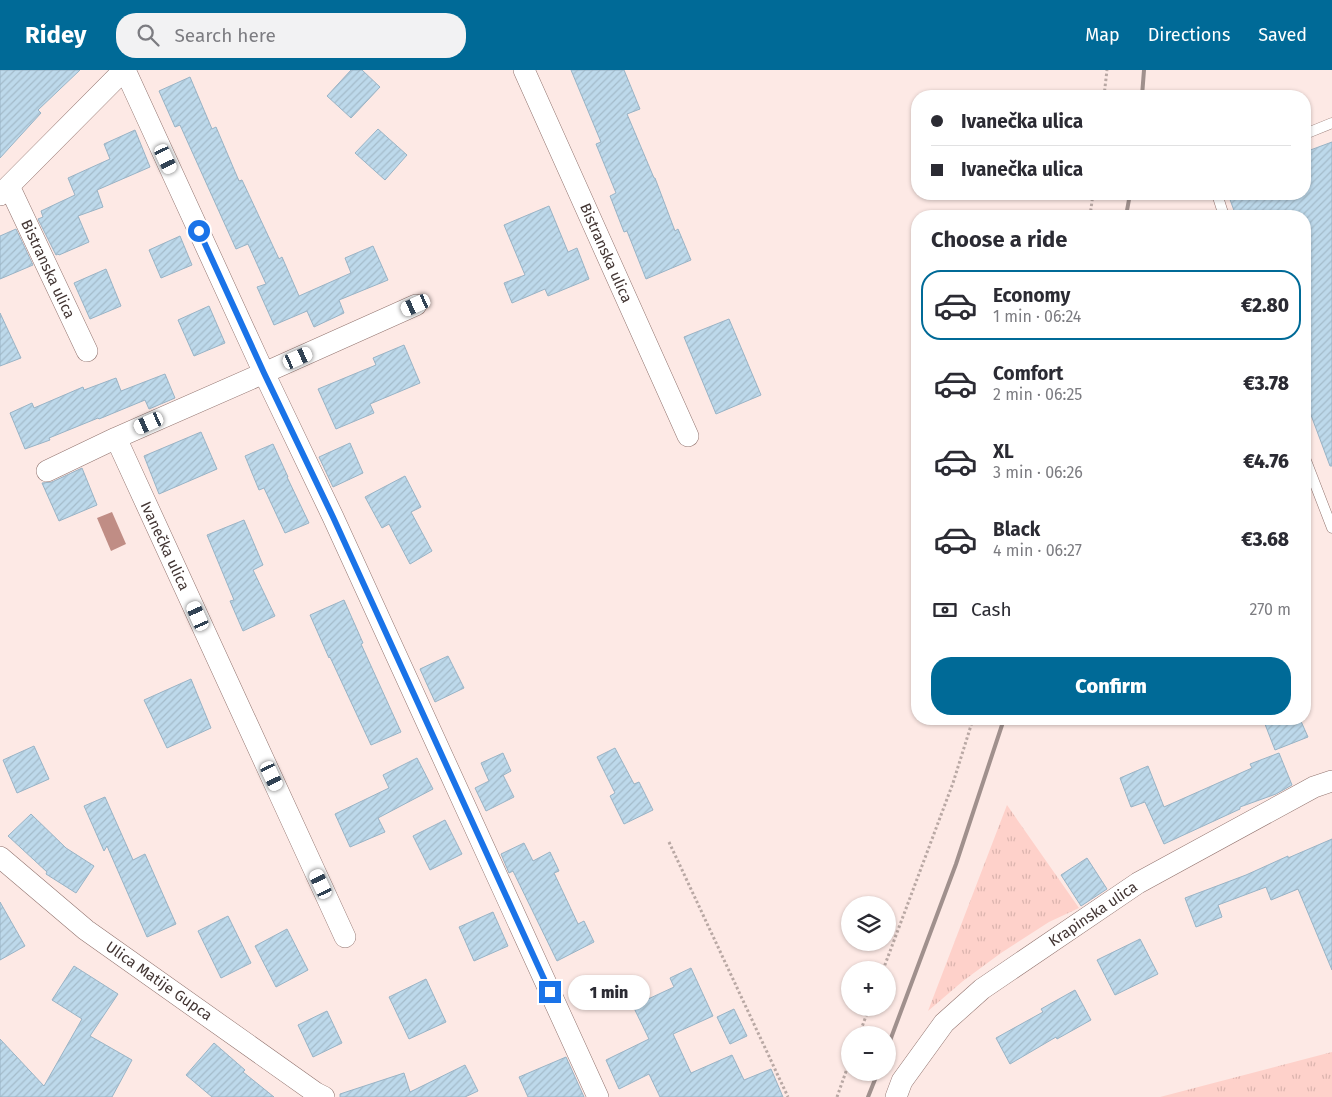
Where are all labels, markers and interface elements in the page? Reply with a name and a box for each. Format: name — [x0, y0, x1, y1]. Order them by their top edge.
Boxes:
search box — [116, 13, 466, 58]
text: Ridey — [25, 21, 86, 49]
icon: search — [134, 21, 162, 49]
text: Search here — [174, 24, 276, 47]
text: Map — [1085, 24, 1120, 46]
text: Directions — [1148, 24, 1230, 46]
text: Saved — [1258, 24, 1307, 46]
text: Ivanečka ulica — [961, 110, 1083, 133]
car — [152, 142, 179, 176]
text: Ivanečka ulica — [961, 158, 1083, 181]
street label: Bistranska ulica — [576, 200, 636, 306]
street label: Bistranska ulica — [17, 217, 79, 321]
route start — [188, 220, 210, 242]
text: Choose a ride — [931, 226, 1067, 253]
icon: car — [933, 283, 978, 328]
text: Economy — [993, 284, 1070, 307]
car — [399, 292, 432, 318]
text: €2.80 — [1241, 294, 1289, 317]
text: 1 min · 06:24 — [993, 307, 1081, 326]
car — [281, 345, 314, 371]
icon: car — [933, 361, 978, 406]
text: Comfort — [993, 362, 1063, 385]
text: €3.78 — [1243, 372, 1289, 395]
text: 2 min · 06:25 — [993, 385, 1082, 404]
car — [132, 410, 165, 436]
icon: car — [933, 439, 978, 484]
text: XL — [993, 440, 1014, 463]
text: €4.76 — [1243, 450, 1289, 473]
text: 3 min · 06:26 — [993, 463, 1083, 482]
street label: Ivanečka ulica — [137, 499, 193, 593]
icon: car — [933, 517, 978, 562]
text: Black — [993, 518, 1040, 541]
text: €3.68 — [1241, 528, 1289, 551]
text: 4 min · 06:27 — [993, 541, 1082, 560]
icon: cash — [931, 596, 959, 624]
text: Cash — [971, 598, 1012, 621]
car — [185, 599, 210, 633]
text: 270 m — [1249, 600, 1291, 619]
button: Confirm — [931, 657, 1291, 715]
car — [258, 759, 285, 793]
car — [307, 867, 334, 901]
street label: Krapinska ulica — [1045, 878, 1141, 950]
map controls — [841, 896, 896, 1081]
button: layers — [841, 896, 896, 951]
street label: Ulica Matije Gupca — [102, 938, 216, 1024]
button: + — [841, 961, 896, 1016]
callout: 1 min — [568, 974, 650, 1010]
route end — [539, 981, 561, 1003]
text: 1 min — [590, 983, 628, 1002]
button: − — [841, 1026, 896, 1081]

